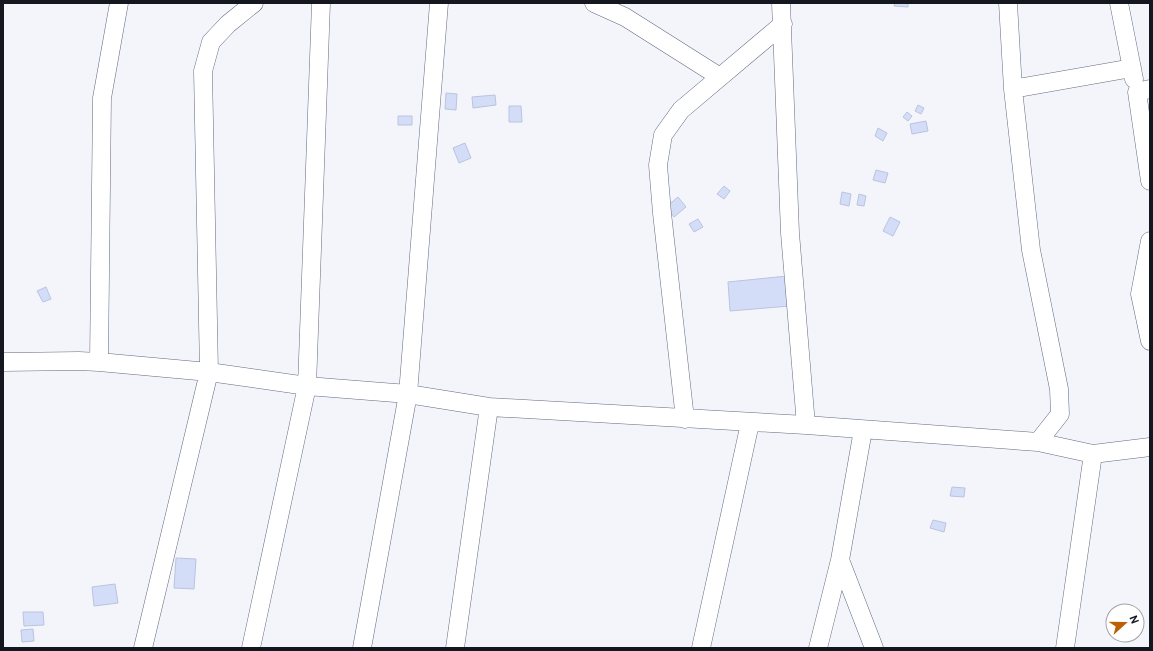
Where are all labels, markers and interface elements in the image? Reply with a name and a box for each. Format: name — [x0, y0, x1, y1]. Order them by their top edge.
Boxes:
north arrow — [1105, 603, 1145, 643]
text: N — [1125, 614, 1141, 626]

